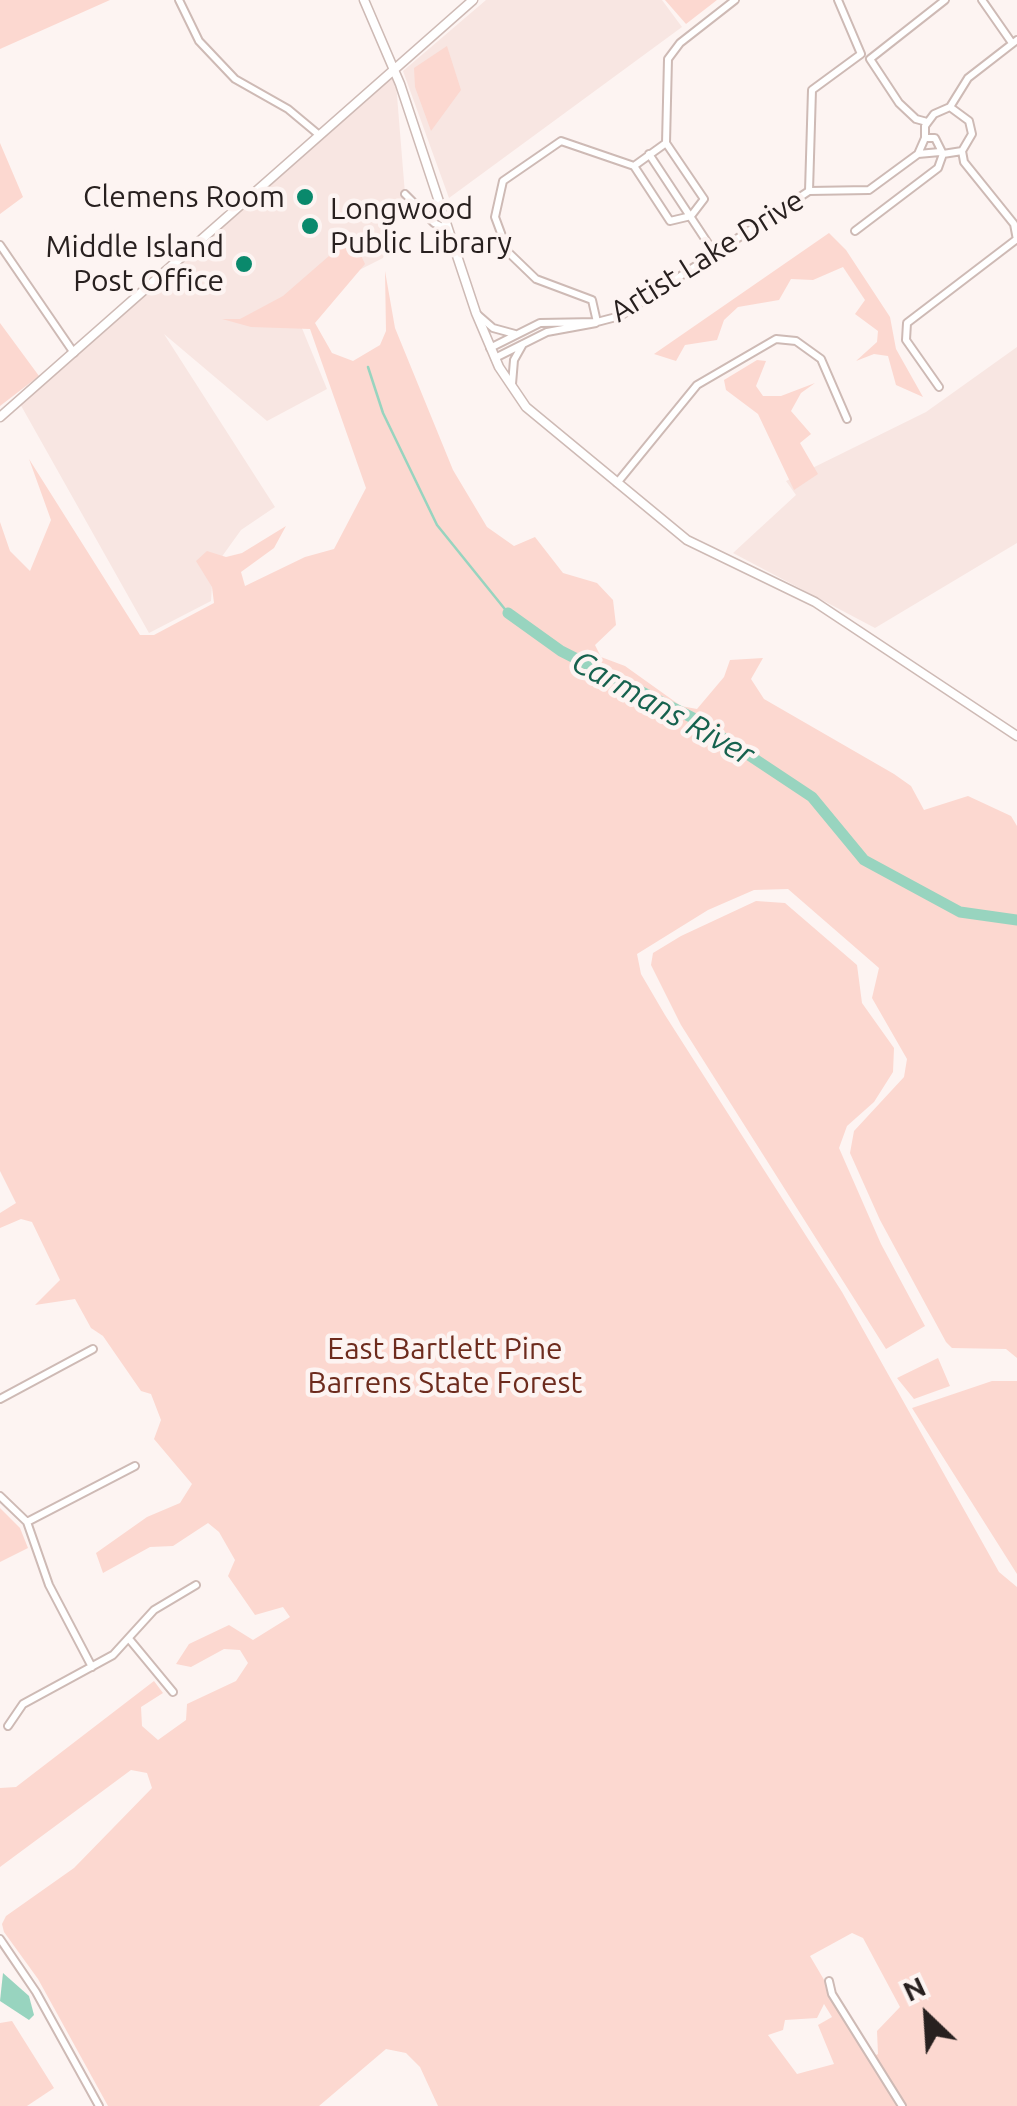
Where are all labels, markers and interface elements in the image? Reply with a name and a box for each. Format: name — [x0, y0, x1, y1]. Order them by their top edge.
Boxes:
place label: Clemens Room — [83, 179, 285, 215]
street label: Artist Lake Drive — [604, 182, 810, 330]
marker: Clemens Room — [294, 186, 316, 208]
place label: Longwood Public Library — [330, 191, 512, 262]
marker: Longwood Public Library — [299, 215, 321, 237]
place label: Middle Island Post Office — [46, 229, 224, 300]
marker: Middle Island Post Office — [233, 253, 255, 275]
water label: Carmans River — [565, 642, 761, 774]
park label: East Bartlett Pine Barrens State Forest — [308, 1331, 582, 1402]
north arrow — [877, 1966, 977, 2066]
text: N — [898, 1970, 930, 2007]

